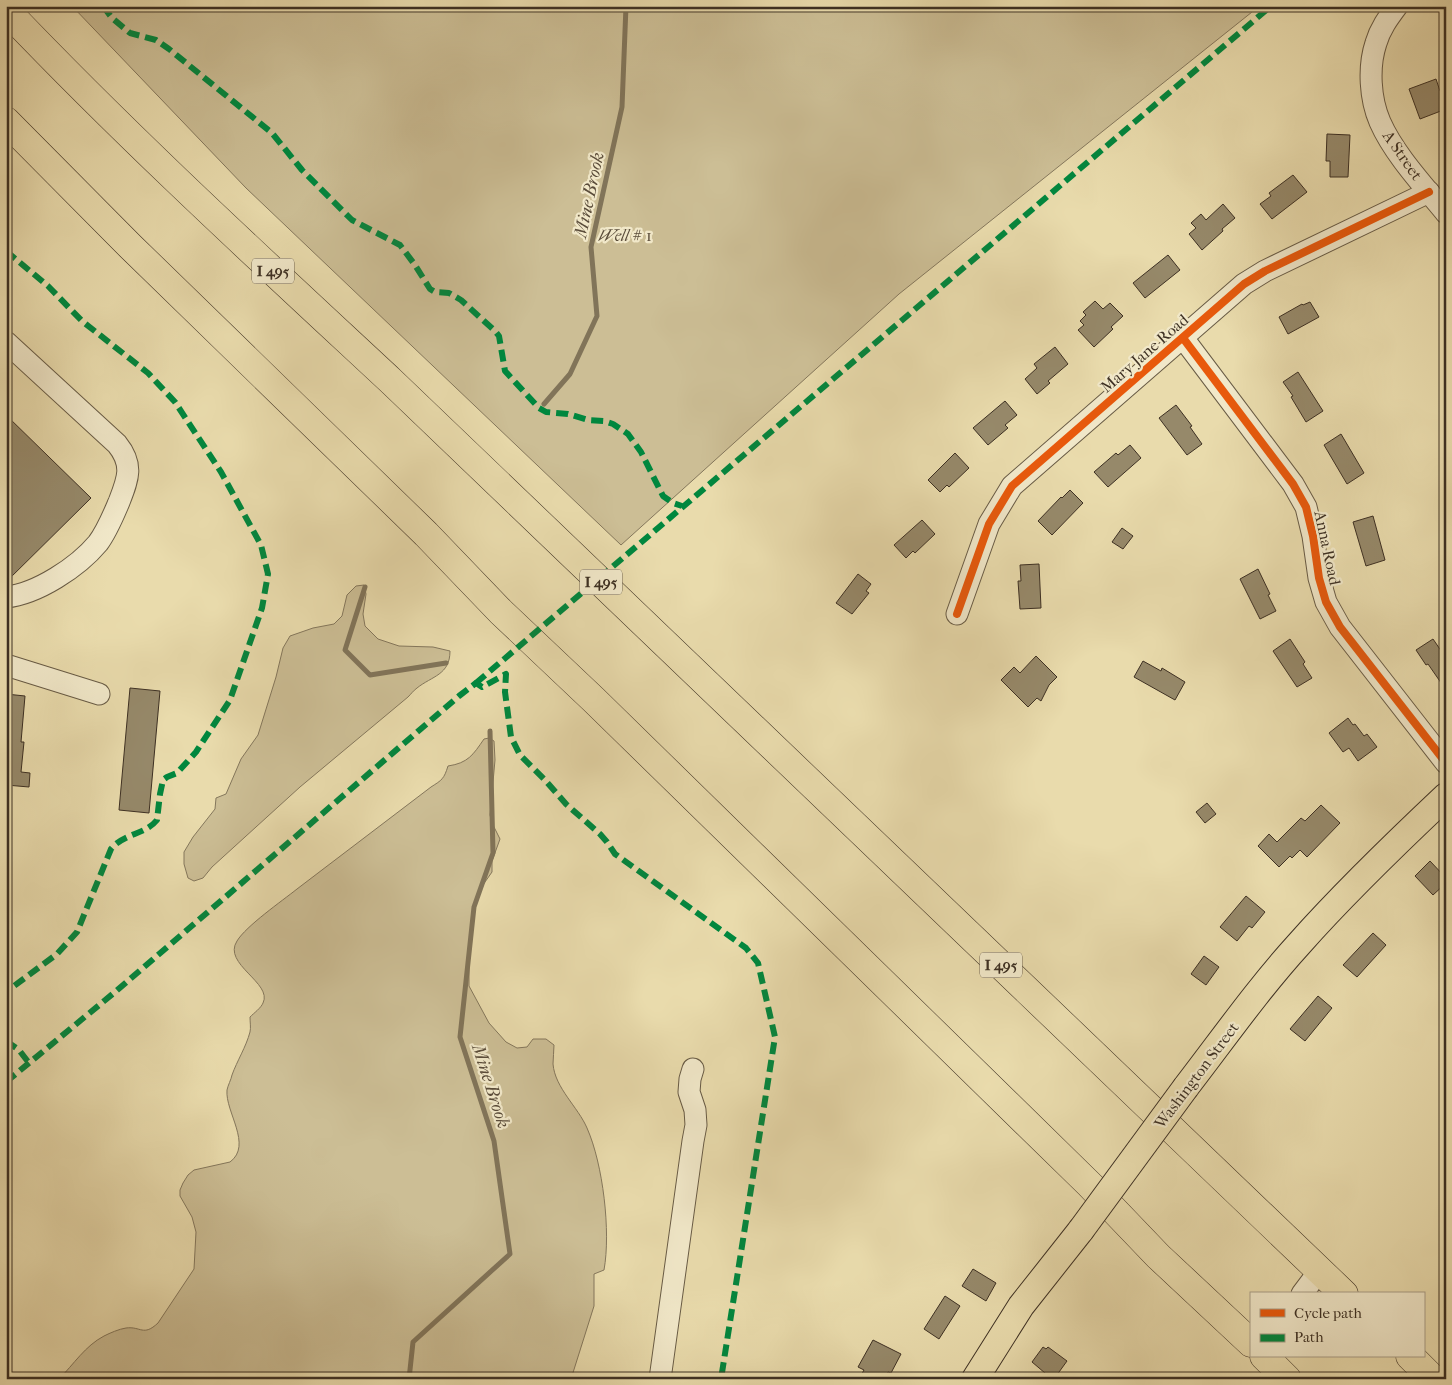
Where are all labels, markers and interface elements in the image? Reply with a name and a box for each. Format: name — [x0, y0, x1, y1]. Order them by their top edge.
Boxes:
street label: A Street — [1378, 126, 1427, 184]
water label: Mine Brook — [570, 150, 609, 242]
park label: Well # 1 — [598, 226, 652, 245]
road number: I 495 — [252, 258, 294, 284]
street label: Mary Jane Road — [1097, 310, 1192, 397]
street label: Anna Road — [1310, 508, 1345, 587]
road number: I 495 — [580, 570, 622, 594]
road number: I 495 — [980, 952, 1022, 978]
street label: Washington Street — [1150, 1018, 1243, 1133]
water label: Mine Brook — [466, 1040, 514, 1131]
legend — [1250, 1292, 1424, 1358]
text: Cycle path — [1294, 1304, 1362, 1322]
text: Path — [1294, 1328, 1324, 1346]

